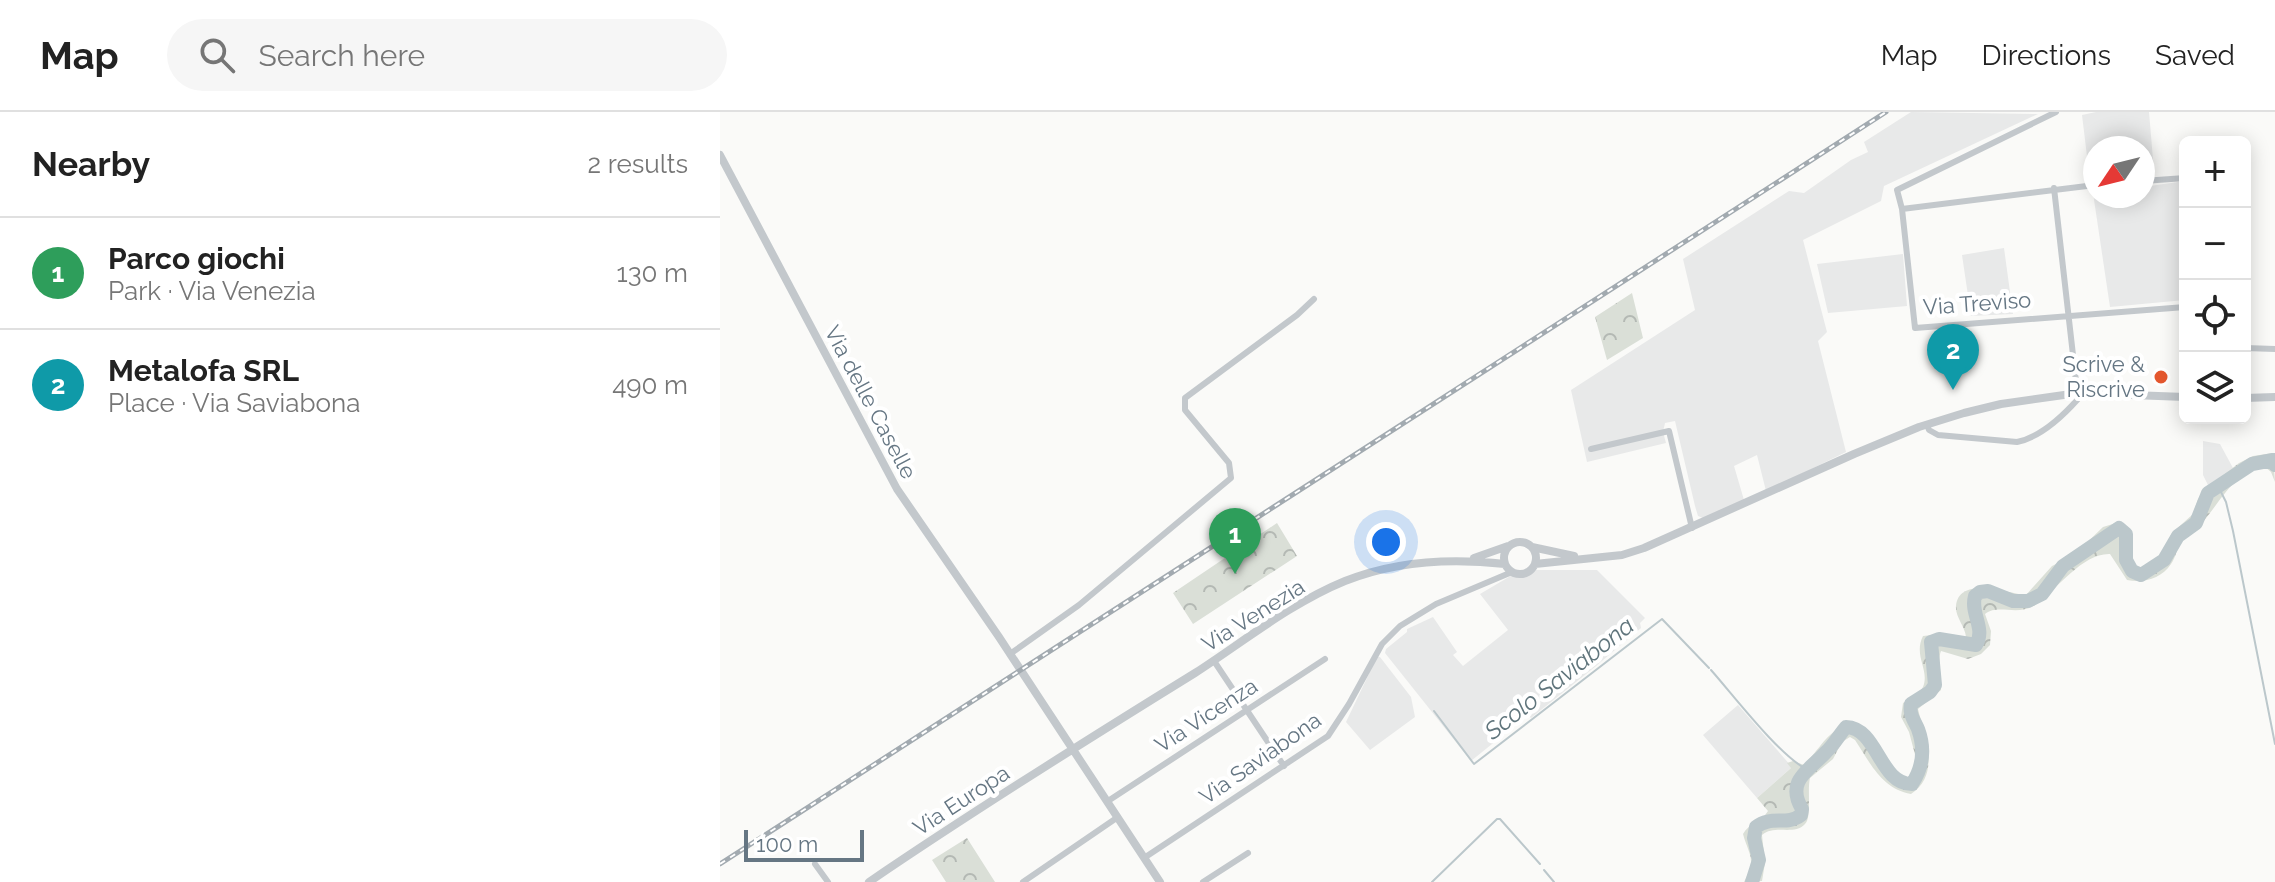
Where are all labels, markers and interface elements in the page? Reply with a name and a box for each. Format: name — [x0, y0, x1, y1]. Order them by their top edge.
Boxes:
search box — [167, 19, 727, 91]
text: Map — [40, 33, 119, 78]
icon: search — [195, 33, 239, 77]
text: Search here — [259, 38, 425, 73]
text: Map — [1881, 39, 1938, 72]
text: Directions — [1982, 39, 2111, 72]
text: Saved — [2155, 39, 2235, 72]
north arrow — [2083, 136, 2155, 208]
map controls — [2179, 136, 2251, 424]
button: + — [2179, 136, 2251, 208]
text: Nearby — [32, 144, 150, 184]
text: 2 results — [588, 149, 688, 179]
button: − — [2179, 208, 2251, 280]
text: Parco giochi — [108, 241, 285, 276]
text: 1 — [52, 258, 64, 288]
text: 130 m — [617, 258, 688, 288]
text: Park · Via Venezia — [108, 276, 316, 306]
button: locate — [2179, 280, 2251, 352]
street label: Via Treviso — [1922, 286, 2032, 320]
street label: Via delle Caselle — [820, 321, 922, 483]
pin: 2 — [1927, 324, 1979, 390]
place label: Scrive & Riscrive — [2063, 351, 2145, 402]
button: layers — [2179, 352, 2251, 424]
text: Metalofa SRL — [108, 353, 299, 388]
marker: Scrive & Riscrive — [2152, 368, 2170, 386]
text: 2 — [51, 370, 65, 400]
text: 490 m — [612, 370, 688, 400]
text: Place · Via Saviabona — [108, 388, 360, 418]
pin: 1 — [1209, 508, 1261, 574]
your location — [1366, 522, 1406, 562]
street label: Via Venezia — [1197, 573, 1309, 657]
water label: Scolo Saviabona — [1478, 611, 1640, 746]
street label: Via Vicenza — [1150, 672, 1262, 758]
street label: Via Saviabona — [1194, 707, 1326, 809]
street label: Via Europa — [908, 759, 1014, 841]
scale bar — [744, 826, 864, 862]
text: 100 m — [756, 831, 818, 857]

